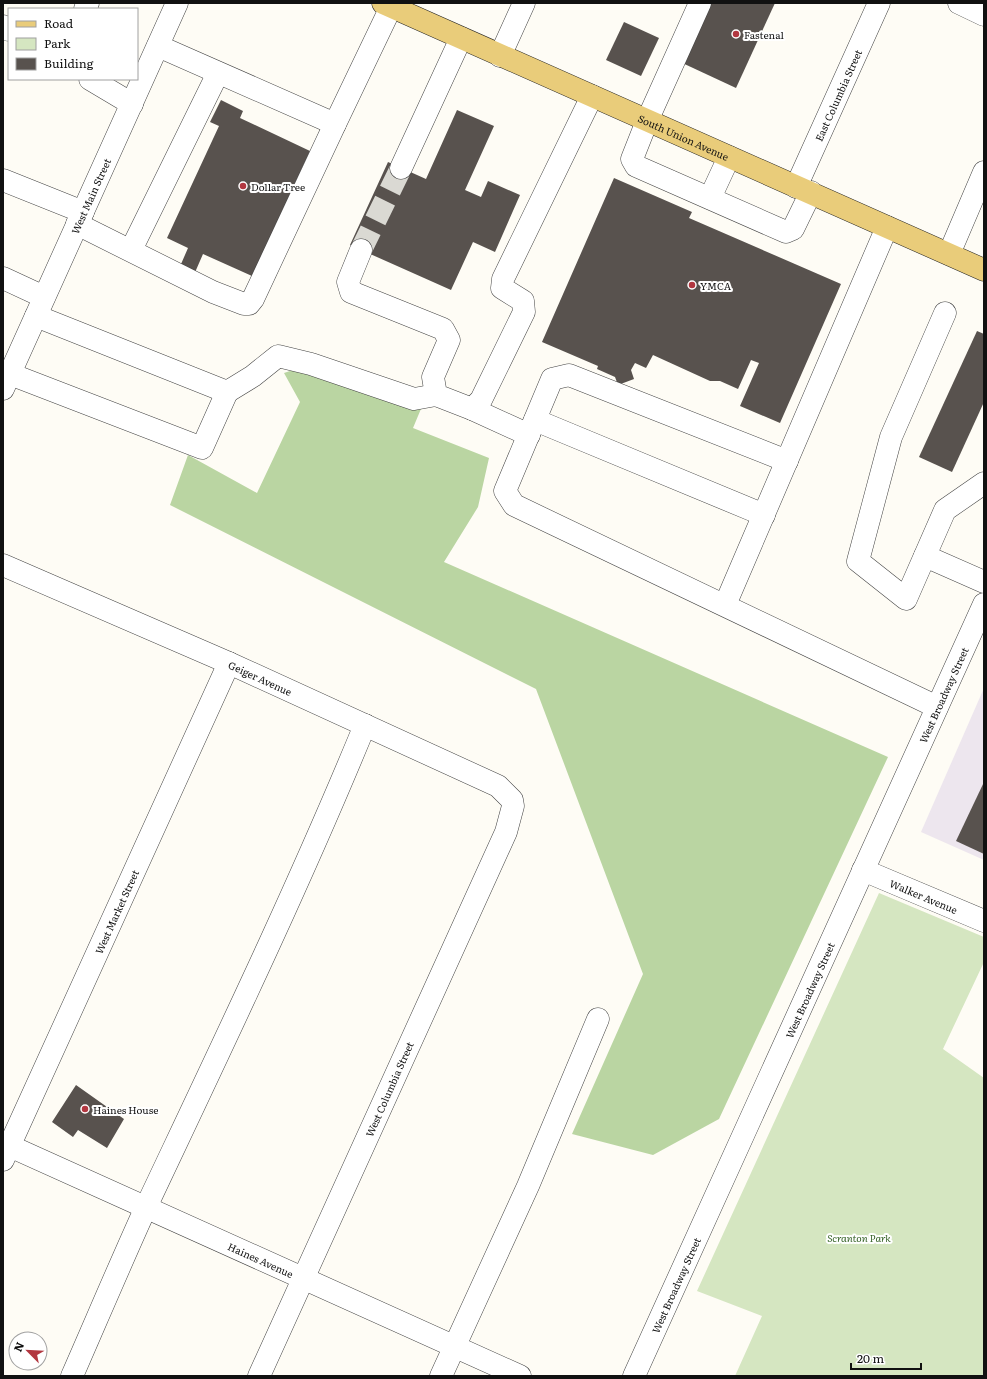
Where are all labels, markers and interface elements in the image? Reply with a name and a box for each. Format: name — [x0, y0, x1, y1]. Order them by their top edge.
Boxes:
legend — [8, 8, 138, 80]
text: Road — [44, 14, 74, 32]
place label: Fastenal — [744, 27, 785, 42]
marker: Fastenal — [731, 29, 741, 39]
text: Park — [44, 34, 71, 52]
street label: East Columbia Street — [810, 47, 865, 143]
text: Building — [44, 54, 94, 72]
street label: South Union Avenue — [636, 110, 731, 163]
street label: West Main Street — [67, 156, 114, 236]
place label: Dollar Tree — [251, 179, 305, 194]
marker: Dollar Tree — [238, 181, 248, 191]
place label: YMCA — [700, 278, 732, 293]
marker: YMCA — [687, 280, 697, 290]
street label: West Broadway Street — [915, 644, 971, 745]
street label: Geiger Avenue — [226, 656, 295, 698]
street label: West Market Street — [90, 867, 142, 956]
street label: Walker Avenue — [888, 875, 960, 917]
street label: West Broadway Street — [781, 939, 837, 1040]
street label: West Columbia Street — [361, 1039, 417, 1139]
place label: Haines House — [93, 1102, 158, 1117]
marker: Haines House — [80, 1104, 90, 1114]
park label: Scranton Park — [827, 1230, 891, 1245]
street label: West Broadway Street — [647, 1235, 704, 1335]
street label: Haines Avenue — [226, 1238, 296, 1281]
north arrow — [8, 1331, 48, 1371]
text: N — [9, 1339, 27, 1354]
scale bar — [851, 1345, 921, 1371]
text: 20 m — [857, 1349, 884, 1367]

